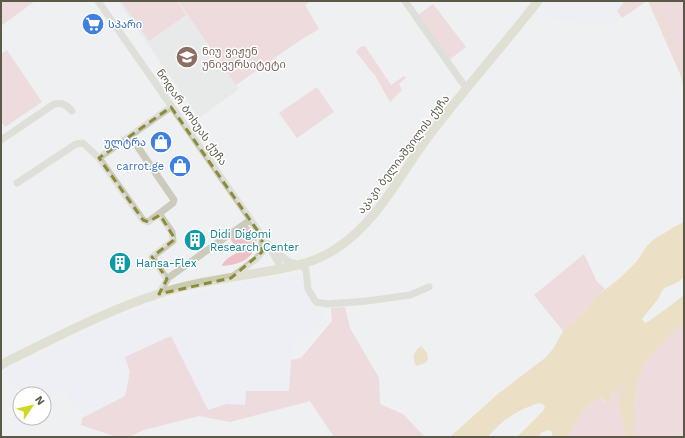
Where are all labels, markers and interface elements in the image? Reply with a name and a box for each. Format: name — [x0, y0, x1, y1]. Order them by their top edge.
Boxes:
supermarket icon: სპარი — [80, 11, 106, 37]
place label: სპარი — [108, 18, 142, 31]
school or university icon: ნიუ ვიჟენ უნივერსიტეტი — [174, 44, 200, 70]
place label: ნიუ ვიჟენ უნივერსიტეტი — [202, 45, 286, 71]
street label: ნოდარ ბოხუას ქუჩა — [153, 67, 230, 168]
street label: აკაკი ბელიაშვილის ქუჩა — [354, 92, 452, 216]
shop icon: ულტრა — [148, 129, 174, 155]
place label: ულტრა — [104, 136, 146, 149]
shop icon: carrot.ge — [167, 153, 193, 179]
place label: carrot.ge — [116, 160, 164, 173]
building icon: Didi Digomi Research Center — [182, 227, 208, 253]
place label: Didi Digomi Research Center — [210, 228, 299, 254]
building icon: Hansa-Flex — [107, 250, 133, 276]
place label: Hansa-Flex — [136, 257, 197, 270]
north arrow — [12, 386, 52, 426]
text: N — [32, 393, 47, 408]

